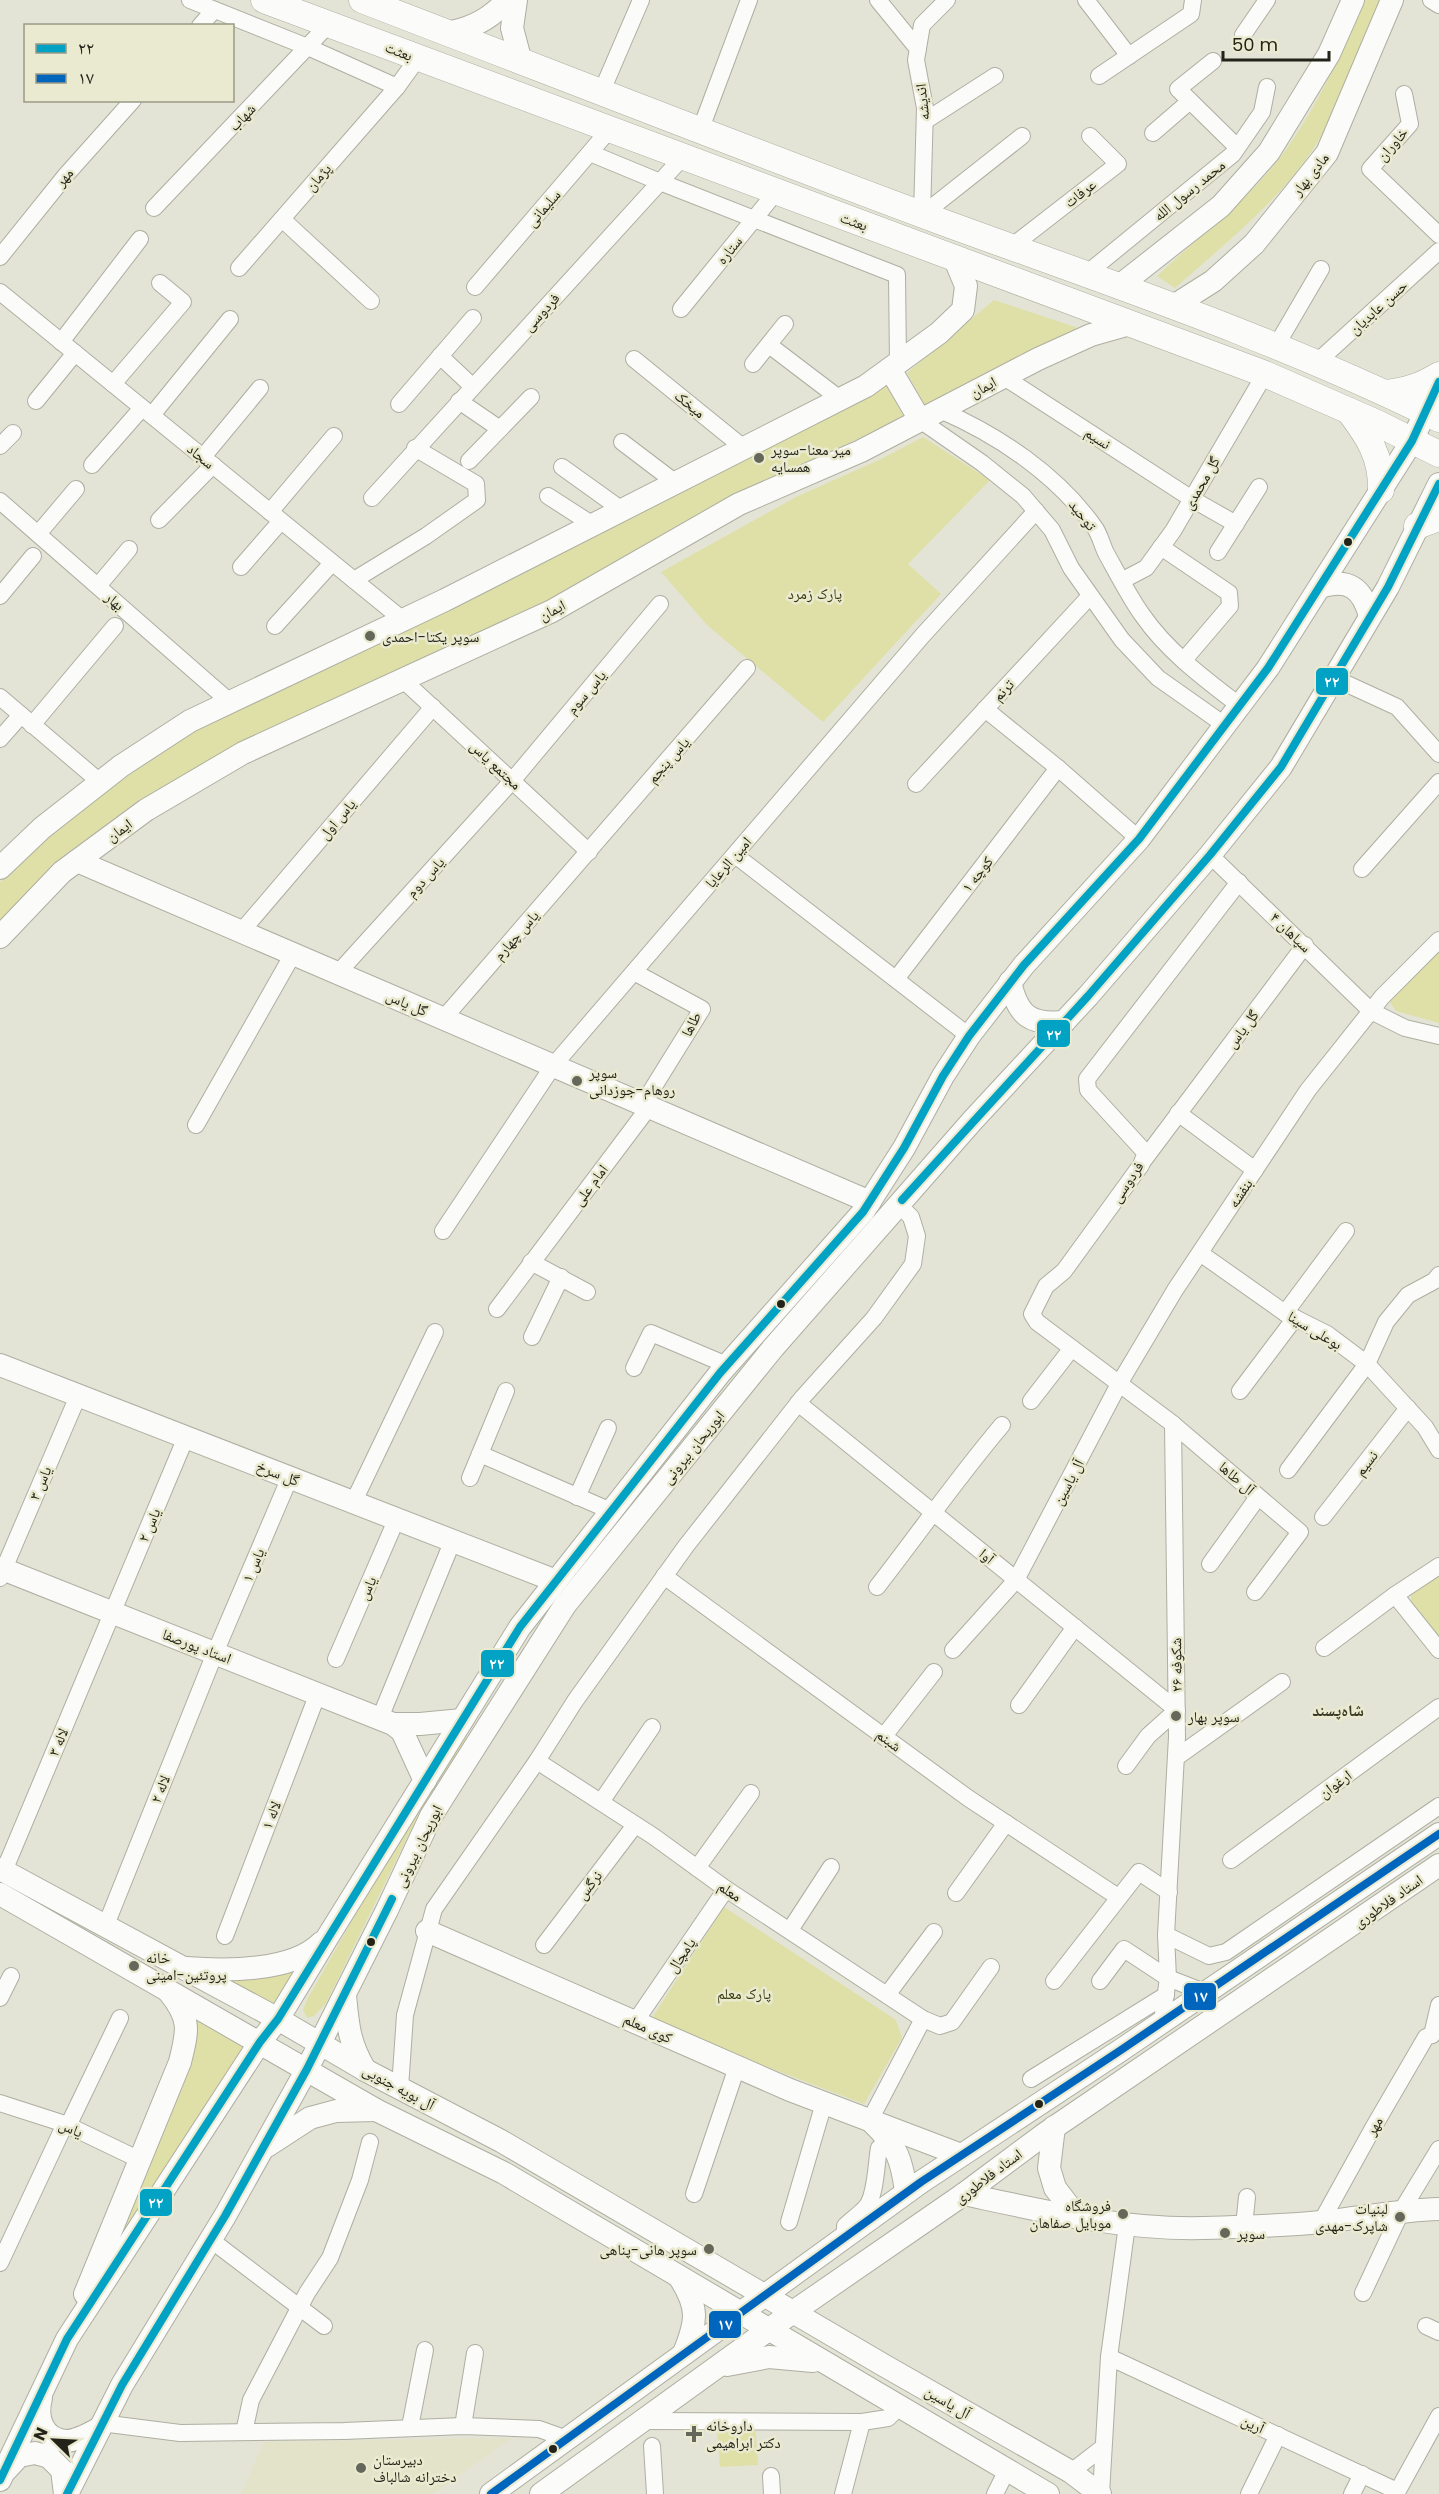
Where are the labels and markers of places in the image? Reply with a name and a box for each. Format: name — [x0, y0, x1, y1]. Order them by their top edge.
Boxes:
place label: میر معنا-سوپر همسایه — [770, 439, 851, 477]
marker: میر معنا-سوپر همسایه — [752, 451, 766, 465]
unlabelled marker — [1342, 536, 1354, 548]
place label: سوپر یکتا-احمدی — [382, 626, 479, 647]
marker: سوپر یکتا-احمدی — [363, 629, 377, 643]
place label: سوپر روهام-جوزدانی — [588, 1062, 676, 1100]
marker: سوپر روهام-جوزدانی — [570, 1074, 584, 1088]
unlabelled marker — [775, 1298, 787, 1310]
place label: سوپر بهار — [1187, 1706, 1240, 1727]
marker: سوپر بهار — [1169, 1709, 1183, 1723]
unlabelled marker — [365, 1936, 377, 1948]
place label: خانه پروتئین-امینی — [146, 1947, 227, 1985]
marker: خانه پروتئین-امینی — [127, 1959, 141, 1973]
unlabelled marker — [1033, 2098, 1045, 2110]
place label: فروشگاه موبایل صفاهان — [1030, 2195, 1111, 2233]
place label: لبنیات شاپرک-مهدی — [1315, 2198, 1388, 2236]
marker: فروشگاه موبایل صفاهان — [1116, 2207, 1130, 2221]
marker: لبنیات شاپرک-مهدی — [1393, 2210, 1407, 2224]
place label: سوپر — [1236, 2223, 1265, 2244]
marker: سوپر — [1218, 2226, 1232, 2240]
place label: سوپر هانی-پناهی — [600, 2239, 697, 2260]
marker: سوپر هانی-پناهی — [702, 2242, 716, 2256]
place label: داروخانه دکتر ابراهیمی — [706, 2415, 781, 2453]
marker: داروخانه دکتر ابراهیمی — [687, 2427, 701, 2441]
unlabelled marker — [547, 2443, 559, 2455]
place label: دبیرستان دخترانه شالباف — [373, 2449, 456, 2487]
marker: دبیرستان دخترانه شالباف — [354, 2461, 368, 2475]

